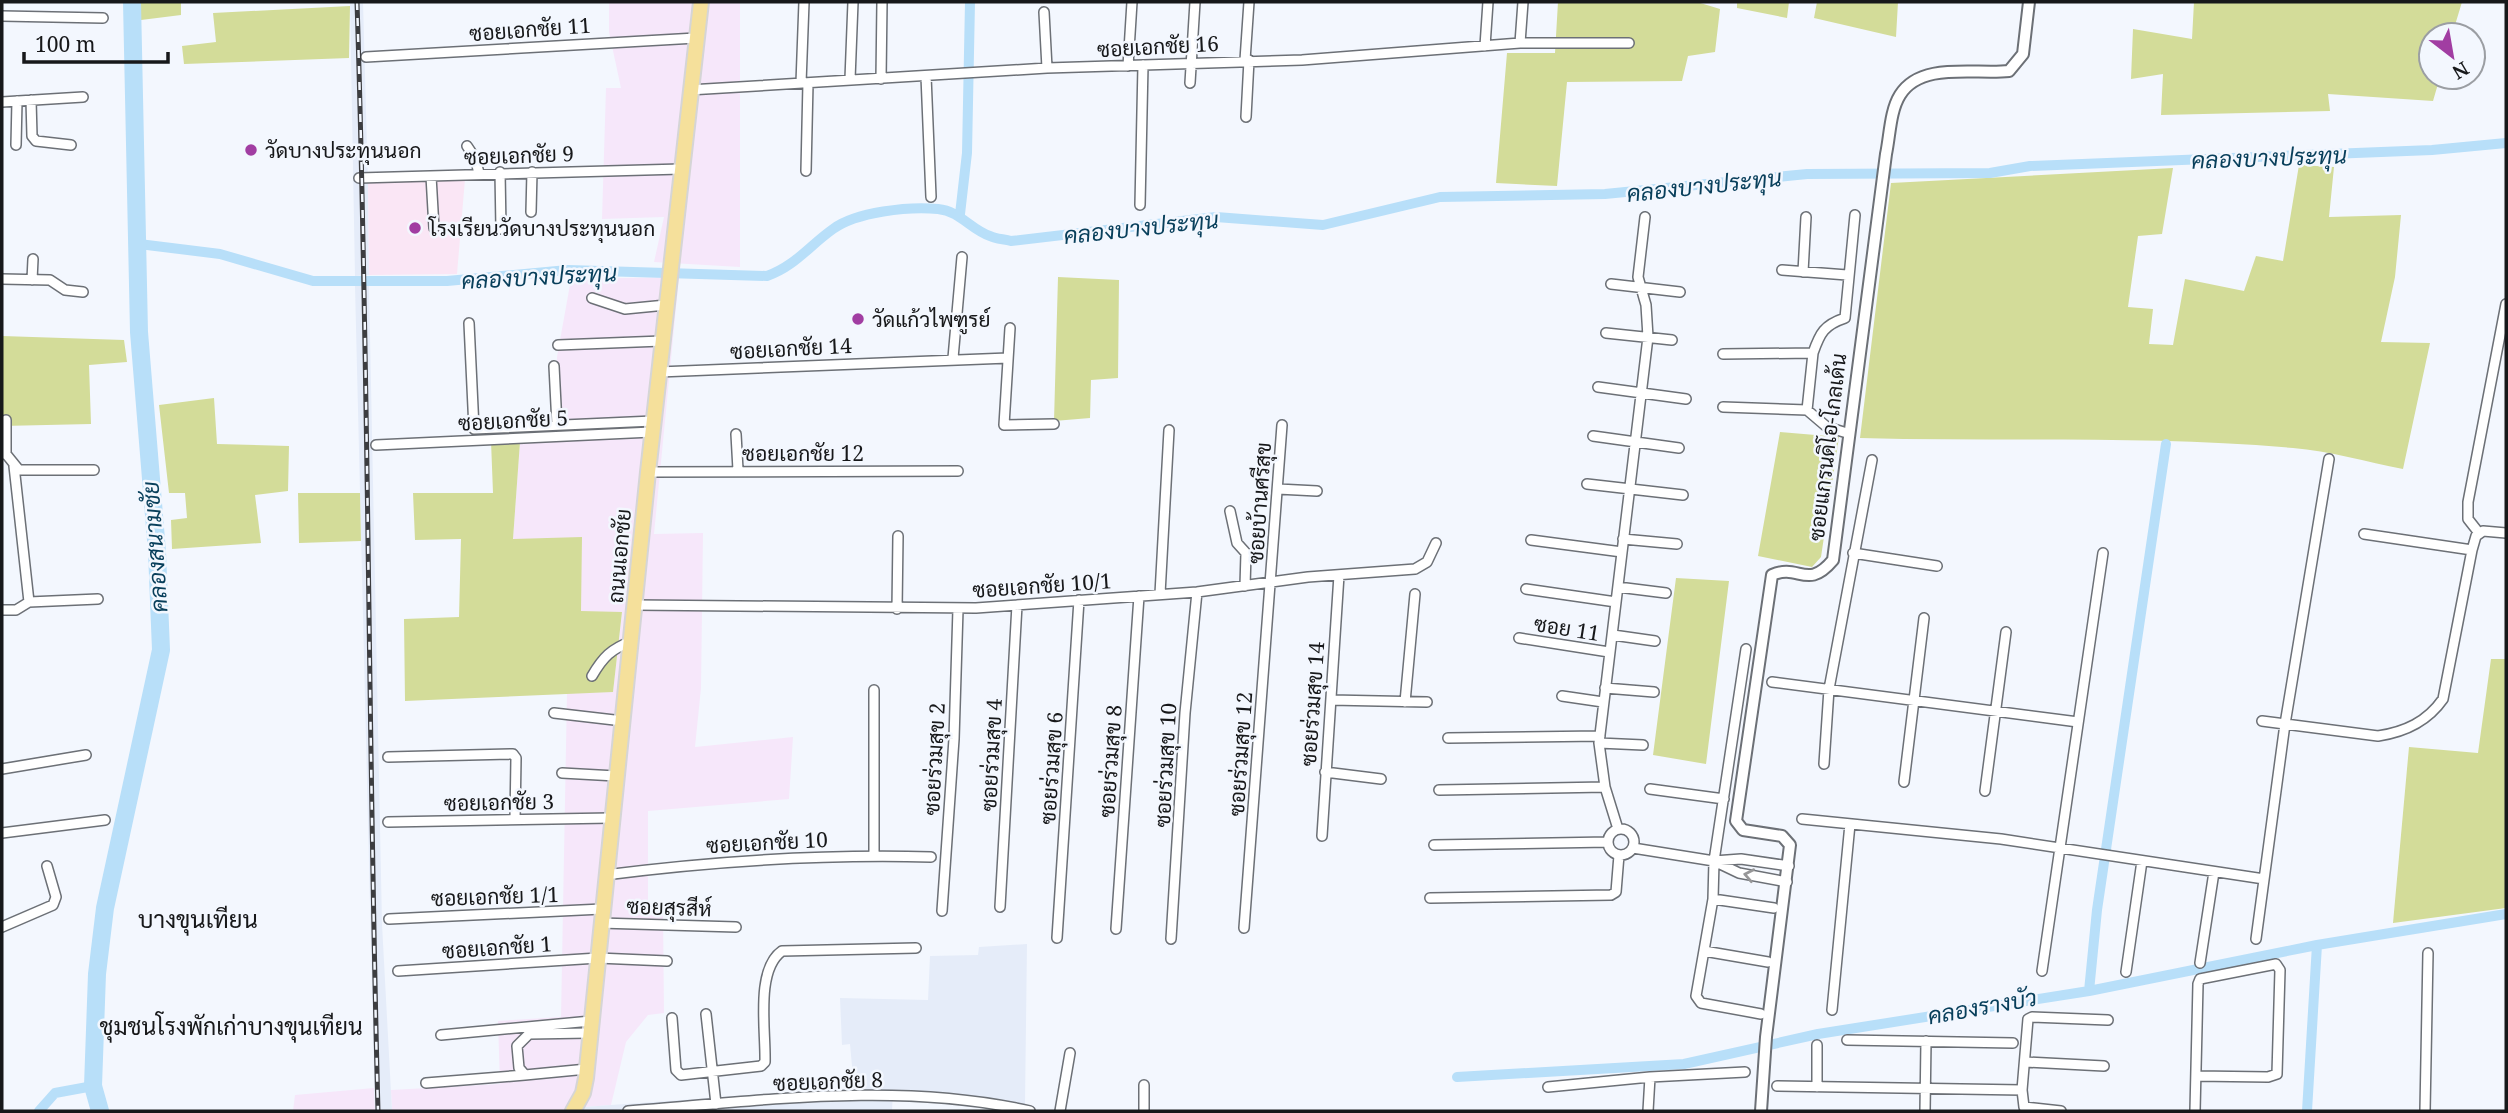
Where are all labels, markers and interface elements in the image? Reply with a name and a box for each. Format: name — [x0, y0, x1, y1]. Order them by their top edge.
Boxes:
street label: ซอยเอกชัย 11 — [468, 11, 592, 47]
scale bar — [24, 21, 168, 65]
north arrow — [2417, 21, 2487, 91]
street label: ซอยเอกชัย 16 — [1096, 29, 1220, 63]
text: 100 m — [35, 30, 96, 58]
text: N — [2448, 56, 2474, 86]
place label: วัดบางประทุนนอก — [265, 136, 422, 165]
water label: คลองบางประทุน — [2191, 138, 2348, 177]
street label: ซอยเอกชัย 9 — [463, 139, 575, 171]
marker: วัดบางประทุนนอก — [243, 142, 259, 158]
water label: คลองบางประทุน — [1625, 161, 1784, 210]
water label: คลองบางประทุน — [1062, 203, 1221, 252]
place label: โรงเรียนวัดบางประทุนนอก — [428, 214, 655, 243]
marker: โรงเรียนวัดบางประทุนนอก — [407, 220, 423, 236]
water label: คลองบางประทุน — [460, 256, 618, 297]
place label: วัดแก้วไพฑูรย์ — [872, 305, 991, 335]
marker: วัดแก้วไพฑูรย์ — [850, 311, 866, 327]
street label: ซอยเอกชัย 14 — [729, 331, 853, 365]
street label: ซอยแกรนดิโอ-โกลเด้น — [1802, 352, 1852, 542]
street label: ซอยเอกชัย 5 — [457, 403, 569, 437]
street label: ซอยเอกชัย 12 — [742, 439, 864, 467]
street label: ซอยบ้านศรีสุข — [1241, 441, 1278, 565]
water label: คลองสนามชัย — [133, 480, 175, 614]
street label: ถนนเอกชัย — [601, 508, 637, 604]
street label: ซอยเอกชัย 10/1 — [971, 566, 1113, 604]
street label: ซอย 11 — [1532, 609, 1602, 647]
street label: ซอยร่วมสุข 14 — [1294, 641, 1331, 767]
street label: ซอยร่วมสุข 12 — [1222, 691, 1259, 817]
street label: ซอยร่วมสุข 4 — [974, 698, 1009, 812]
street label: ซอยร่วมสุข 2 — [917, 702, 952, 816]
street label: ซอยร่วมสุข 10 — [1148, 702, 1183, 828]
street label: ซอยร่วมสุข 8 — [1092, 704, 1129, 818]
street label: ซอยร่วมสุข 6 — [1033, 711, 1070, 825]
street label: ซอยเอกชัย 3 — [444, 787, 554, 817]
street label: ซอยเอกชัย 10 — [705, 825, 829, 859]
one-way arrow — [1743, 868, 1755, 883]
street label: ซอยเอกชัย 1/1 — [431, 880, 559, 912]
street label: ซอยสุรสีห์ — [626, 892, 712, 923]
district label: บางขุนเทียน — [138, 902, 258, 936]
street label: ซอยเอกชัย 1 — [441, 929, 553, 965]
water label: คลองรางบัว — [1925, 981, 2039, 1031]
district label: ชุมชนโรงพักเก่าบางขุนเทียน — [99, 1010, 363, 1043]
street label: ซอยเอกชัย 8 — [772, 1065, 884, 1097]

